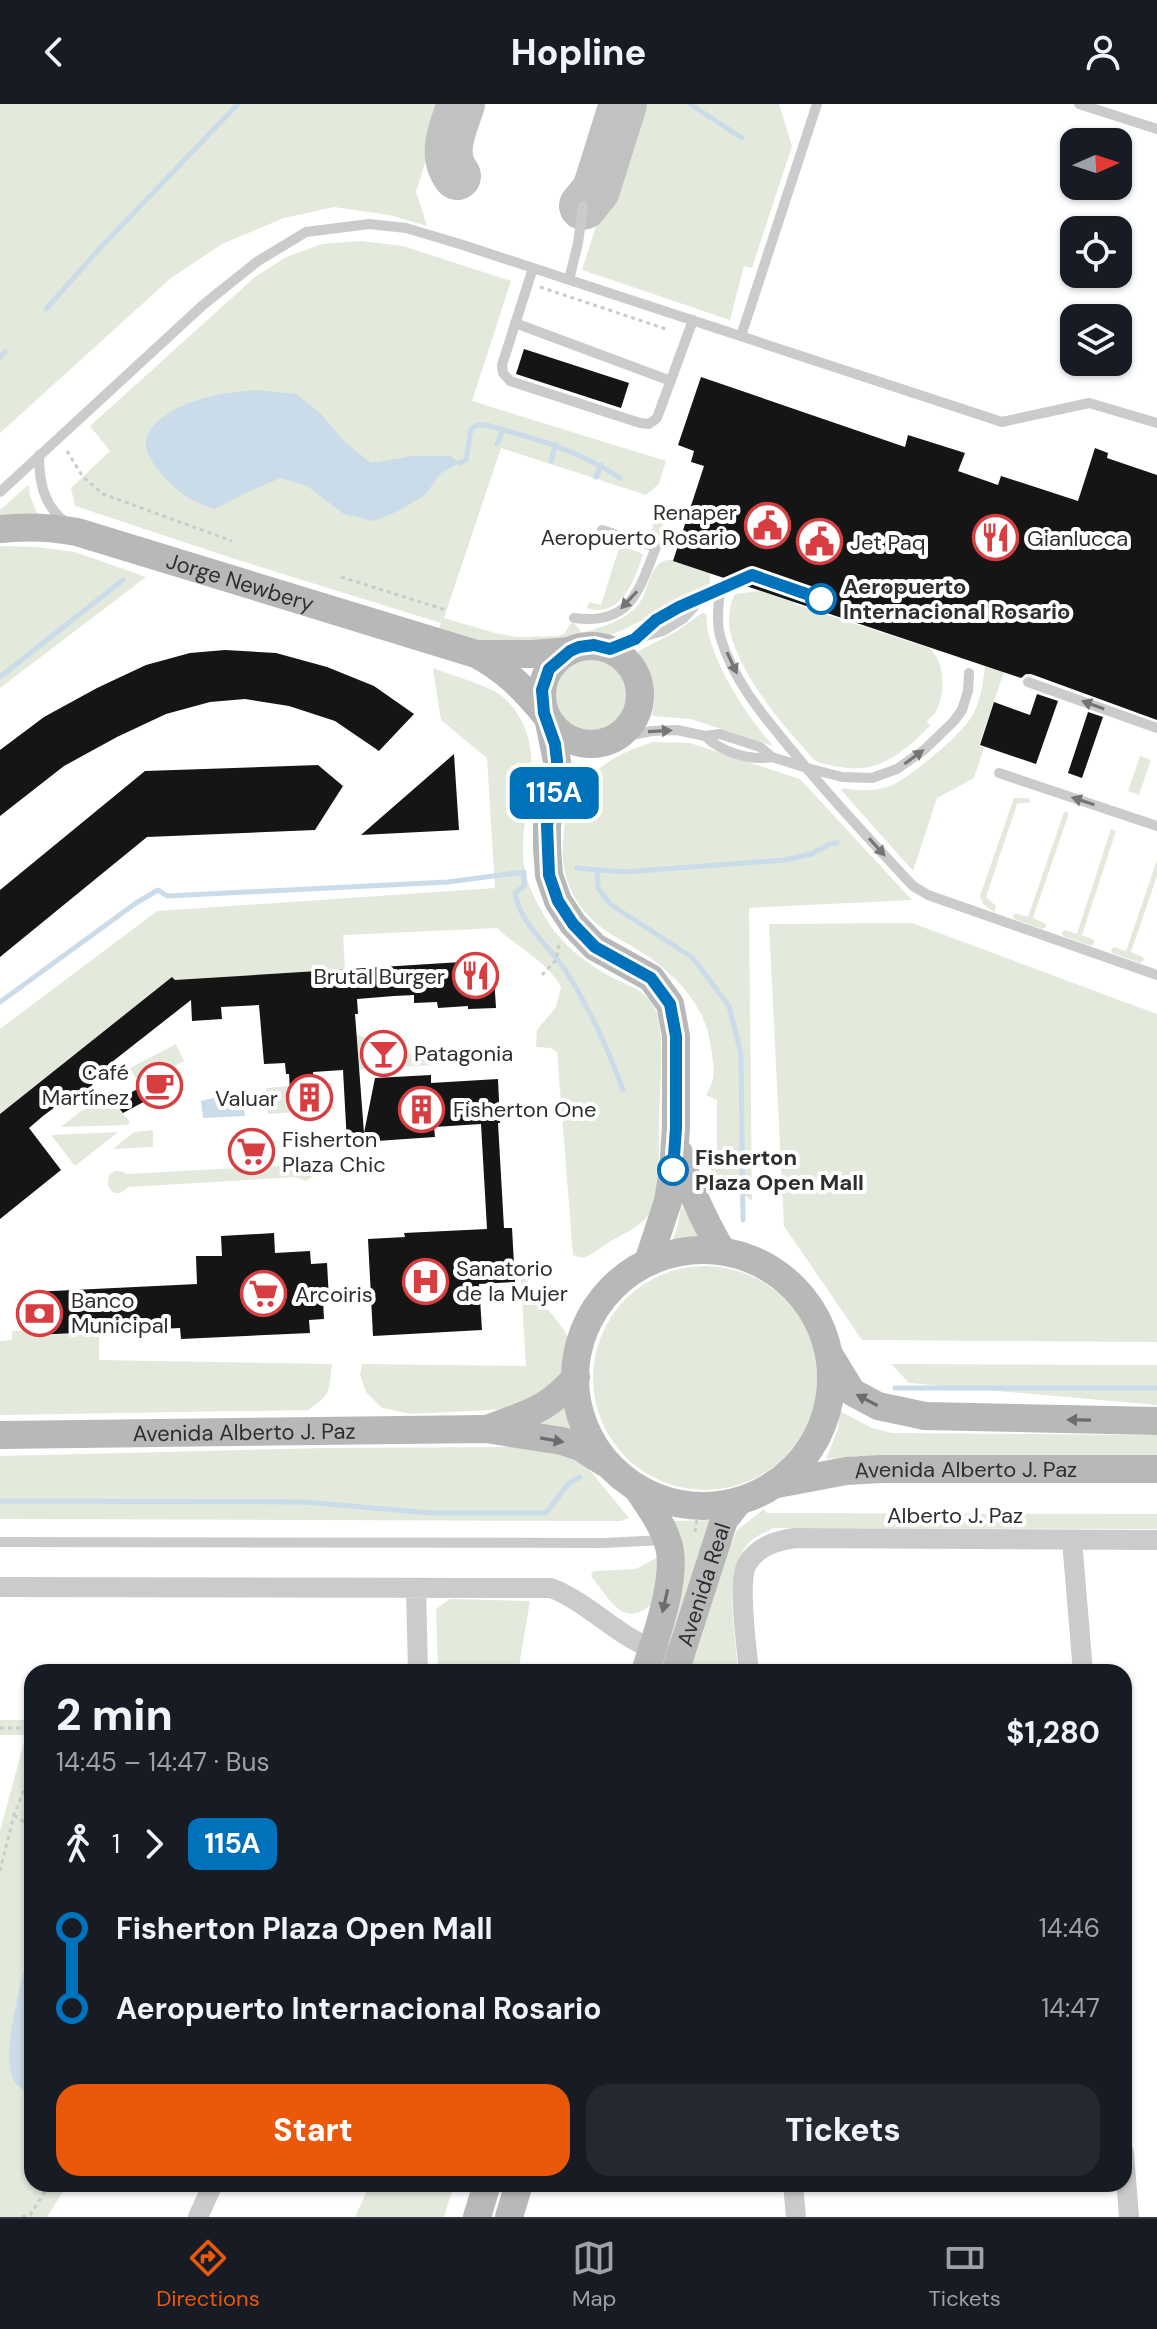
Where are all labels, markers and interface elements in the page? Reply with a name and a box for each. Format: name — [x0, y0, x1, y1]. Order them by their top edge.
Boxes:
text: Hopline — [511, 29, 646, 76]
icon: back — [32, 30, 76, 74]
icon: person — [1081, 30, 1125, 74]
north arrow — [1060, 128, 1132, 200]
map controls — [1060, 128, 1132, 376]
button: locate — [1060, 216, 1132, 288]
button: layers — [1060, 304, 1132, 376]
place label: Renaper Aeropuerto Rosario — [541, 498, 737, 552]
public building icon: Renaper Aeropuerto Rosario — [744, 501, 792, 549]
restaurant icon: Gianlucca — [972, 514, 1020, 562]
public building icon: Jet Paq — [795, 518, 843, 566]
place label: Gianlucca — [1027, 524, 1128, 553]
place label: Jet Paq — [850, 528, 926, 557]
street label: Jorge Newbery — [163, 546, 318, 618]
place label: Aeropuerto Internacional Rosario — [843, 572, 1071, 626]
marker: Aeropuerto Internacional Rosario — [806, 584, 836, 614]
one-way arrow — [620, 591, 638, 610]
one-way arrow — [725, 651, 739, 675]
one-way arrow — [1080, 698, 1104, 711]
one-way arrow — [648, 724, 673, 737]
one-way arrow — [903, 749, 925, 765]
line badge: 115A — [498, 767, 610, 819]
text: 115A — [526, 774, 582, 811]
one-way arrow — [1071, 795, 1095, 807]
one-way arrow — [868, 838, 886, 857]
restaurant icon: Brutal Burger — [452, 952, 500, 1000]
place label: Brutal Burger — [313, 962, 445, 991]
bar icon: Patagonia — [359, 1029, 407, 1077]
place label: Patagonia — [414, 1039, 513, 1068]
place label: Café Martínez — [42, 1058, 129, 1112]
cafe icon: Café Martínez — [136, 1061, 184, 1109]
building icon: Valuar — [285, 1074, 333, 1122]
place label: Valuar — [215, 1084, 278, 1113]
building icon: Fisherton One — [398, 1085, 446, 1133]
place label: Fisherton One — [453, 1095, 596, 1124]
place label: Fisherton Plaza Chic — [282, 1125, 386, 1179]
supermarket icon: Fisherton Plaza Chic — [227, 1128, 275, 1176]
place label: Fisherton Plaza Open Mall — [695, 1143, 864, 1197]
marker: Fisherton Plaza Open Mall — [658, 1155, 688, 1185]
place label: Sanatorio de la Mujer — [456, 1254, 568, 1308]
hospital icon: Sanatorio de la Mujer — [401, 1257, 449, 1305]
supermarket icon: Arcoiris — [240, 1270, 288, 1318]
place label: Arcoiris — [295, 1280, 373, 1309]
place label: Banco Municipal — [71, 1286, 169, 1340]
bank icon: Banco Municipal — [16, 1289, 64, 1337]
one-way arrow — [856, 1394, 879, 1407]
one-way arrow — [1066, 1413, 1091, 1426]
street label: Avenida Alberto J. Paz — [132, 1416, 356, 1448]
one-way arrow — [540, 1435, 565, 1447]
street label: Avenida Alberto J. Paz — [853, 1455, 1077, 1485]
street label: Alberto J. Paz — [887, 1501, 1023, 1530]
street label: Avenida Real — [670, 1519, 737, 1650]
one-way arrow — [658, 1588, 671, 1613]
text: 2 min — [56, 1686, 173, 1744]
text: $1,280 — [1006, 1713, 1100, 1752]
text: 14:45 – 14:47 · Bus — [56, 1745, 269, 1779]
icon: walk — [56, 1822, 100, 1866]
icon: forward — [132, 1822, 176, 1866]
text: 115A — [204, 1825, 261, 1862]
text: 1 — [112, 1827, 120, 1861]
text: Fisherton Plaza Open Mall — [116, 1909, 493, 1948]
text: 14:46 — [1039, 1911, 1100, 1945]
text: Aeropuerto Internacional Rosario — [116, 1989, 602, 2028]
text: 14:47 — [1041, 1991, 1100, 2025]
button: Start — [56, 2084, 570, 2176]
button: Tickets — [586, 2084, 1100, 2176]
tab: Directions — [156, 2236, 260, 2313]
tab: Map — [572, 2236, 616, 2313]
tab: Tickets — [929, 2236, 1001, 2313]

